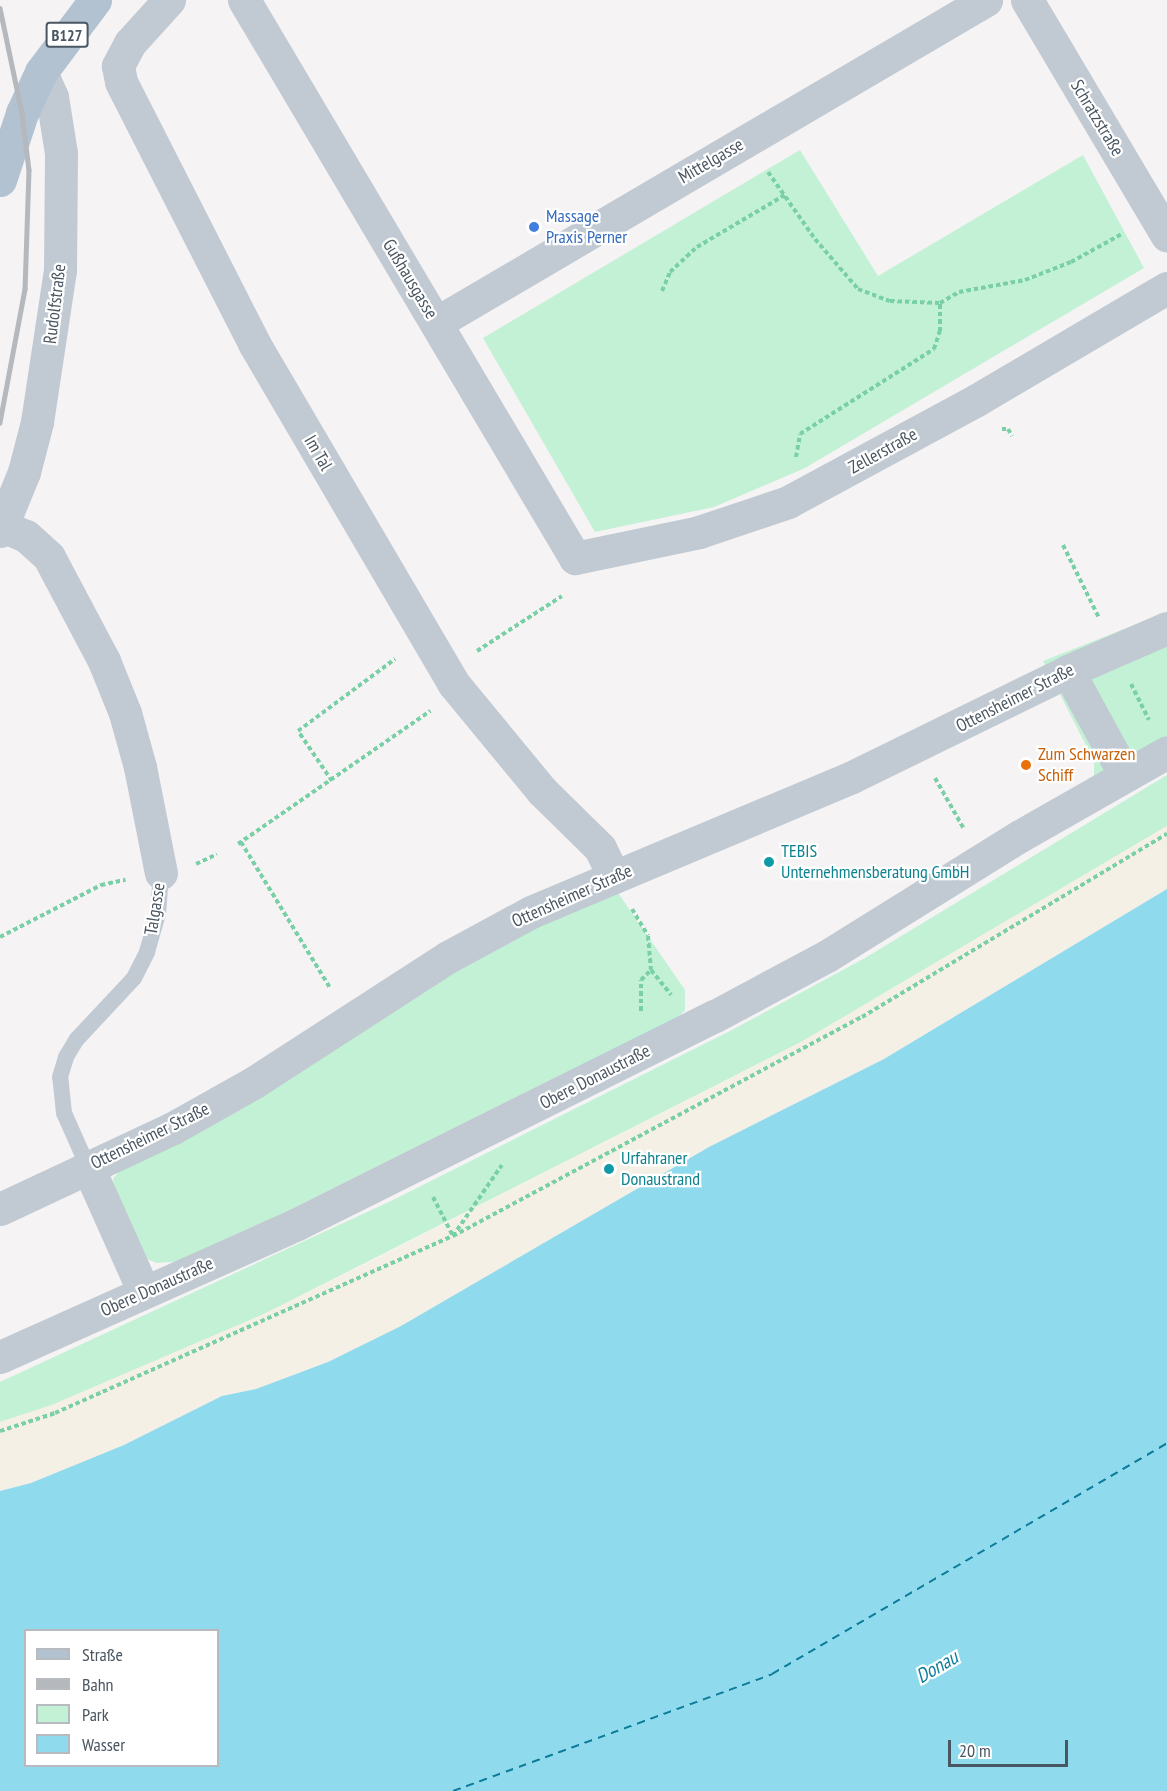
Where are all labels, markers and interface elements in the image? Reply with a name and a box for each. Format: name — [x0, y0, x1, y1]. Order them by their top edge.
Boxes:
road number: B127 — [44, 22, 90, 48]
street label: Schratzstraße — [1066, 76, 1128, 160]
street label: Mittelgasse — [675, 134, 747, 188]
place label: Massage Praxis Perner — [546, 206, 627, 248]
marker: Massage Praxis Perner — [527, 220, 541, 234]
street label: Gußhausgasse — [378, 235, 442, 323]
street label: Rudolfstraße — [39, 263, 71, 345]
street label: Zellerstraße — [845, 423, 921, 479]
street label: Im Tal — [299, 431, 337, 475]
street label: Ottensheimer Straße — [953, 659, 1077, 737]
place label: Zum Schwarzen Schiff — [1038, 744, 1135, 786]
marker: Zum Schwarzen Schiff — [1019, 758, 1033, 772]
place label: TEBIS Unternehmensberatung GmbH — [781, 841, 970, 884]
marker: TEBIS Unternehmensberatung GmbH — [762, 855, 776, 869]
street label: Ottensheimer Straße — [509, 860, 635, 932]
street label: Talgasse — [140, 881, 170, 937]
street label: Obere Donaustraße — [536, 1040, 654, 1114]
street label: Ottensheimer Straße — [87, 1098, 213, 1174]
place label: Urfahraner Donaustrand — [621, 1148, 700, 1190]
marker: Urfahraner Donaustrand — [602, 1162, 616, 1176]
street label: Obere Donaustraße — [97, 1253, 217, 1321]
legend — [24, 1629, 219, 1767]
text: Straße — [82, 1643, 123, 1666]
water label: Donau — [912, 1645, 962, 1689]
text: Bahn — [82, 1673, 114, 1696]
text: Park — [82, 1703, 109, 1726]
scale bar — [951, 1728, 1071, 1766]
text: Wasser — [82, 1733, 125, 1756]
text: 20 m — [959, 1739, 991, 1762]

